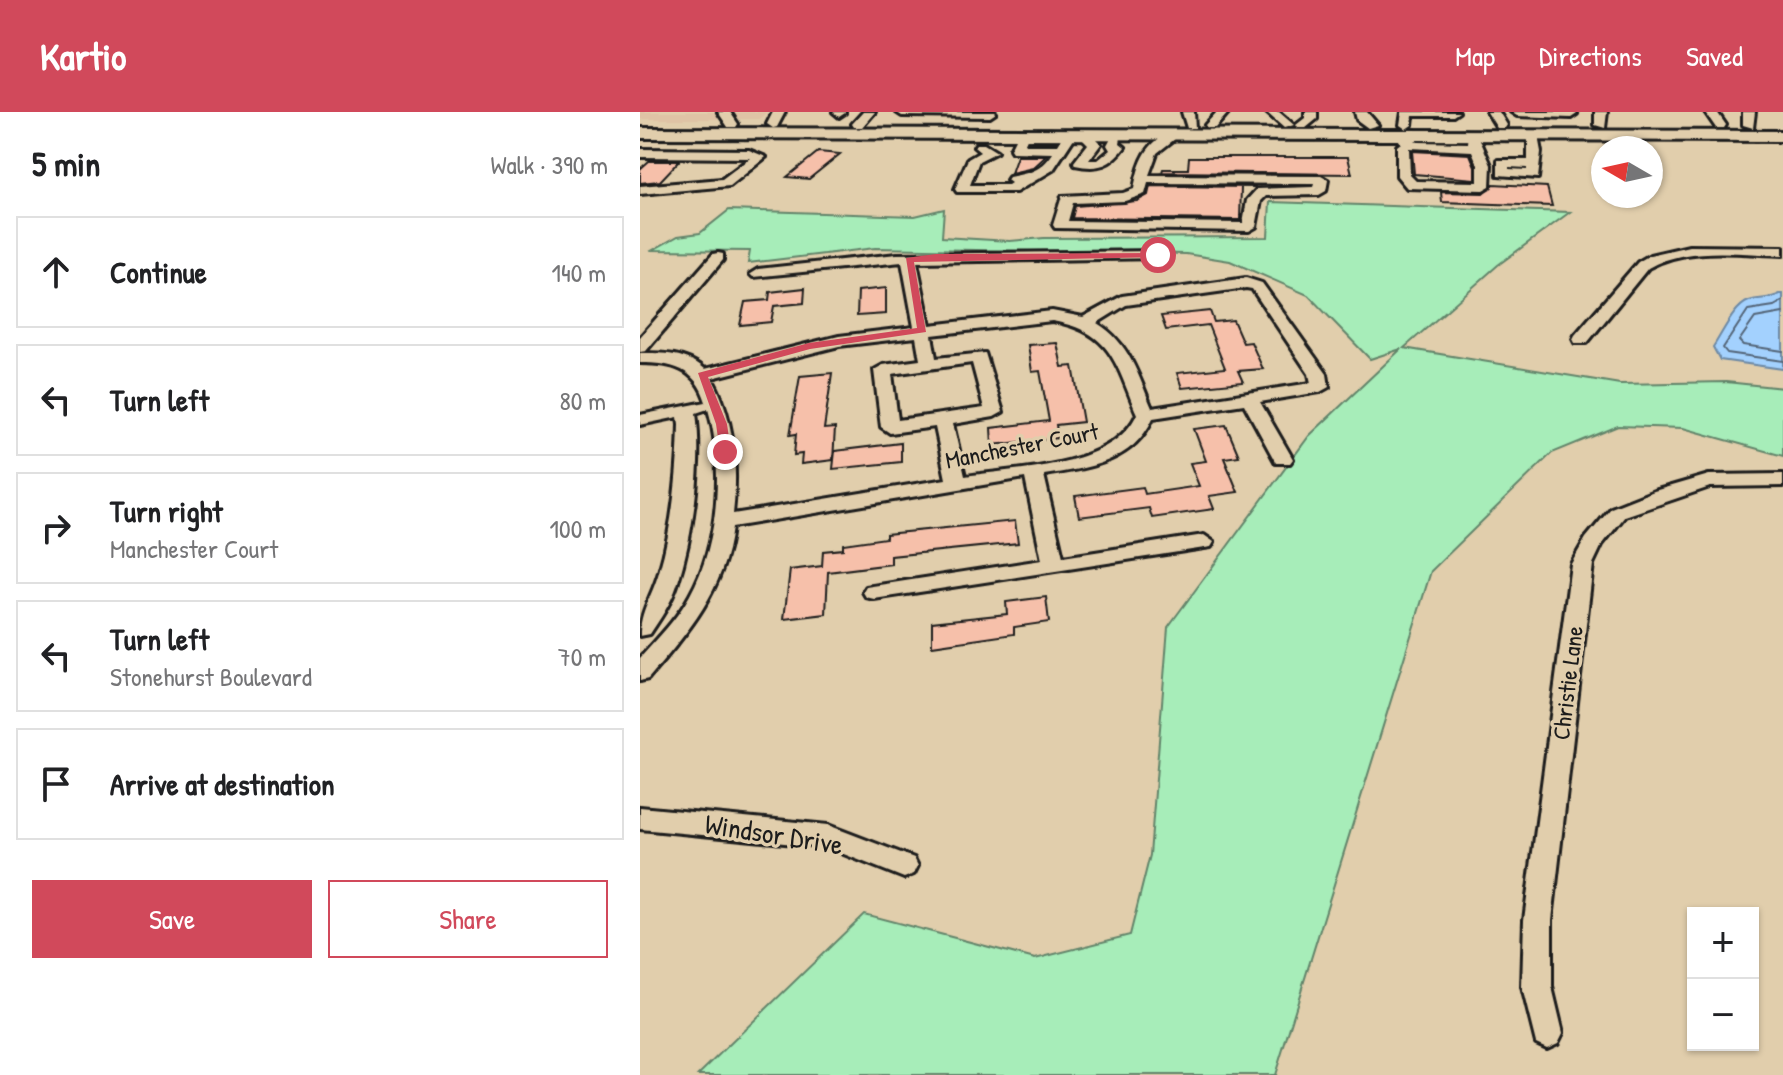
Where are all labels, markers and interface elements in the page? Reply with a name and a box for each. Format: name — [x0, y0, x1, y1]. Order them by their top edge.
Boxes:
text: Kartio — [40, 30, 126, 82]
text: Map — [1455, 37, 1495, 75]
text: Directions — [1539, 37, 1642, 75]
text: Saved — [1686, 37, 1743, 75]
north arrow — [1591, 136, 1663, 208]
text: 5 min — [32, 141, 100, 187]
text: Walk · 390 m — [490, 147, 608, 182]
route start — [1140, 237, 1176, 273]
icon: ahead — [34, 250, 78, 294]
text: Continue — [110, 252, 207, 292]
text: 140 m — [552, 255, 606, 290]
icon: left — [34, 378, 78, 422]
text: Turn left — [110, 380, 209, 420]
text: 80 m — [559, 383, 606, 418]
street label: Manchester Court — [943, 414, 1102, 476]
route end — [707, 434, 743, 470]
text: Turn right — [110, 491, 223, 531]
icon: right — [34, 506, 78, 550]
text: 100 m — [550, 511, 606, 546]
text: Manchester Court — [110, 531, 278, 566]
text: Turn left — [110, 619, 209, 659]
street label: Christie Lane — [1544, 624, 1590, 742]
icon: left — [34, 634, 78, 678]
text: 70 m — [558, 639, 606, 674]
text: Stonehurst Boulevard — [110, 659, 312, 694]
icon: arrive — [34, 762, 78, 806]
text: Arrive at destination — [110, 764, 335, 804]
street label: Windsor Drive — [702, 804, 846, 864]
button: Save — [32, 880, 312, 958]
button: Share — [328, 880, 608, 958]
map controls — [1687, 907, 1759, 1051]
button: + — [1687, 907, 1759, 979]
button: − — [1687, 979, 1759, 1051]

